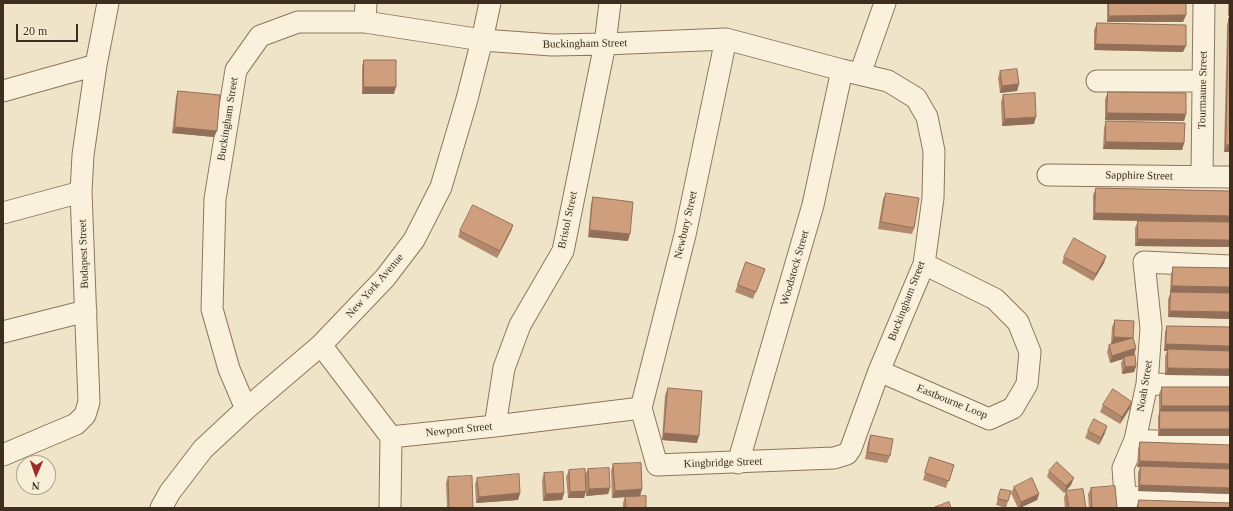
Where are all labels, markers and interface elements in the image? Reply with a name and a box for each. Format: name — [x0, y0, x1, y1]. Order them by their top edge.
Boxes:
scale bar — [18, 16, 80, 42]
text: 20 m — [23, 24, 47, 38]
street label: Buckingham Street — [543, 37, 627, 51]
street label: Tourmaune Street — [1196, 51, 1210, 129]
street label: Buckingham Street — [215, 76, 241, 162]
street label: Sapphire Street — [1105, 169, 1173, 183]
street label: Bristol Street — [555, 190, 581, 250]
street label: Newbury Street — [672, 190, 700, 260]
street label: Budapest Street — [76, 219, 92, 289]
street label: Woodstock Street — [778, 229, 812, 307]
street label: New York Avenue — [343, 251, 407, 321]
street label: Buckingham Street — [886, 259, 928, 343]
street label: Noah Street — [1134, 359, 1156, 413]
street label: Eastbourne Loop — [915, 382, 989, 422]
street label: Newport Street — [425, 420, 493, 440]
north arrow — [16, 455, 56, 495]
street label: Kingbridge Street — [684, 455, 762, 471]
text: N — [31, 480, 40, 492]

